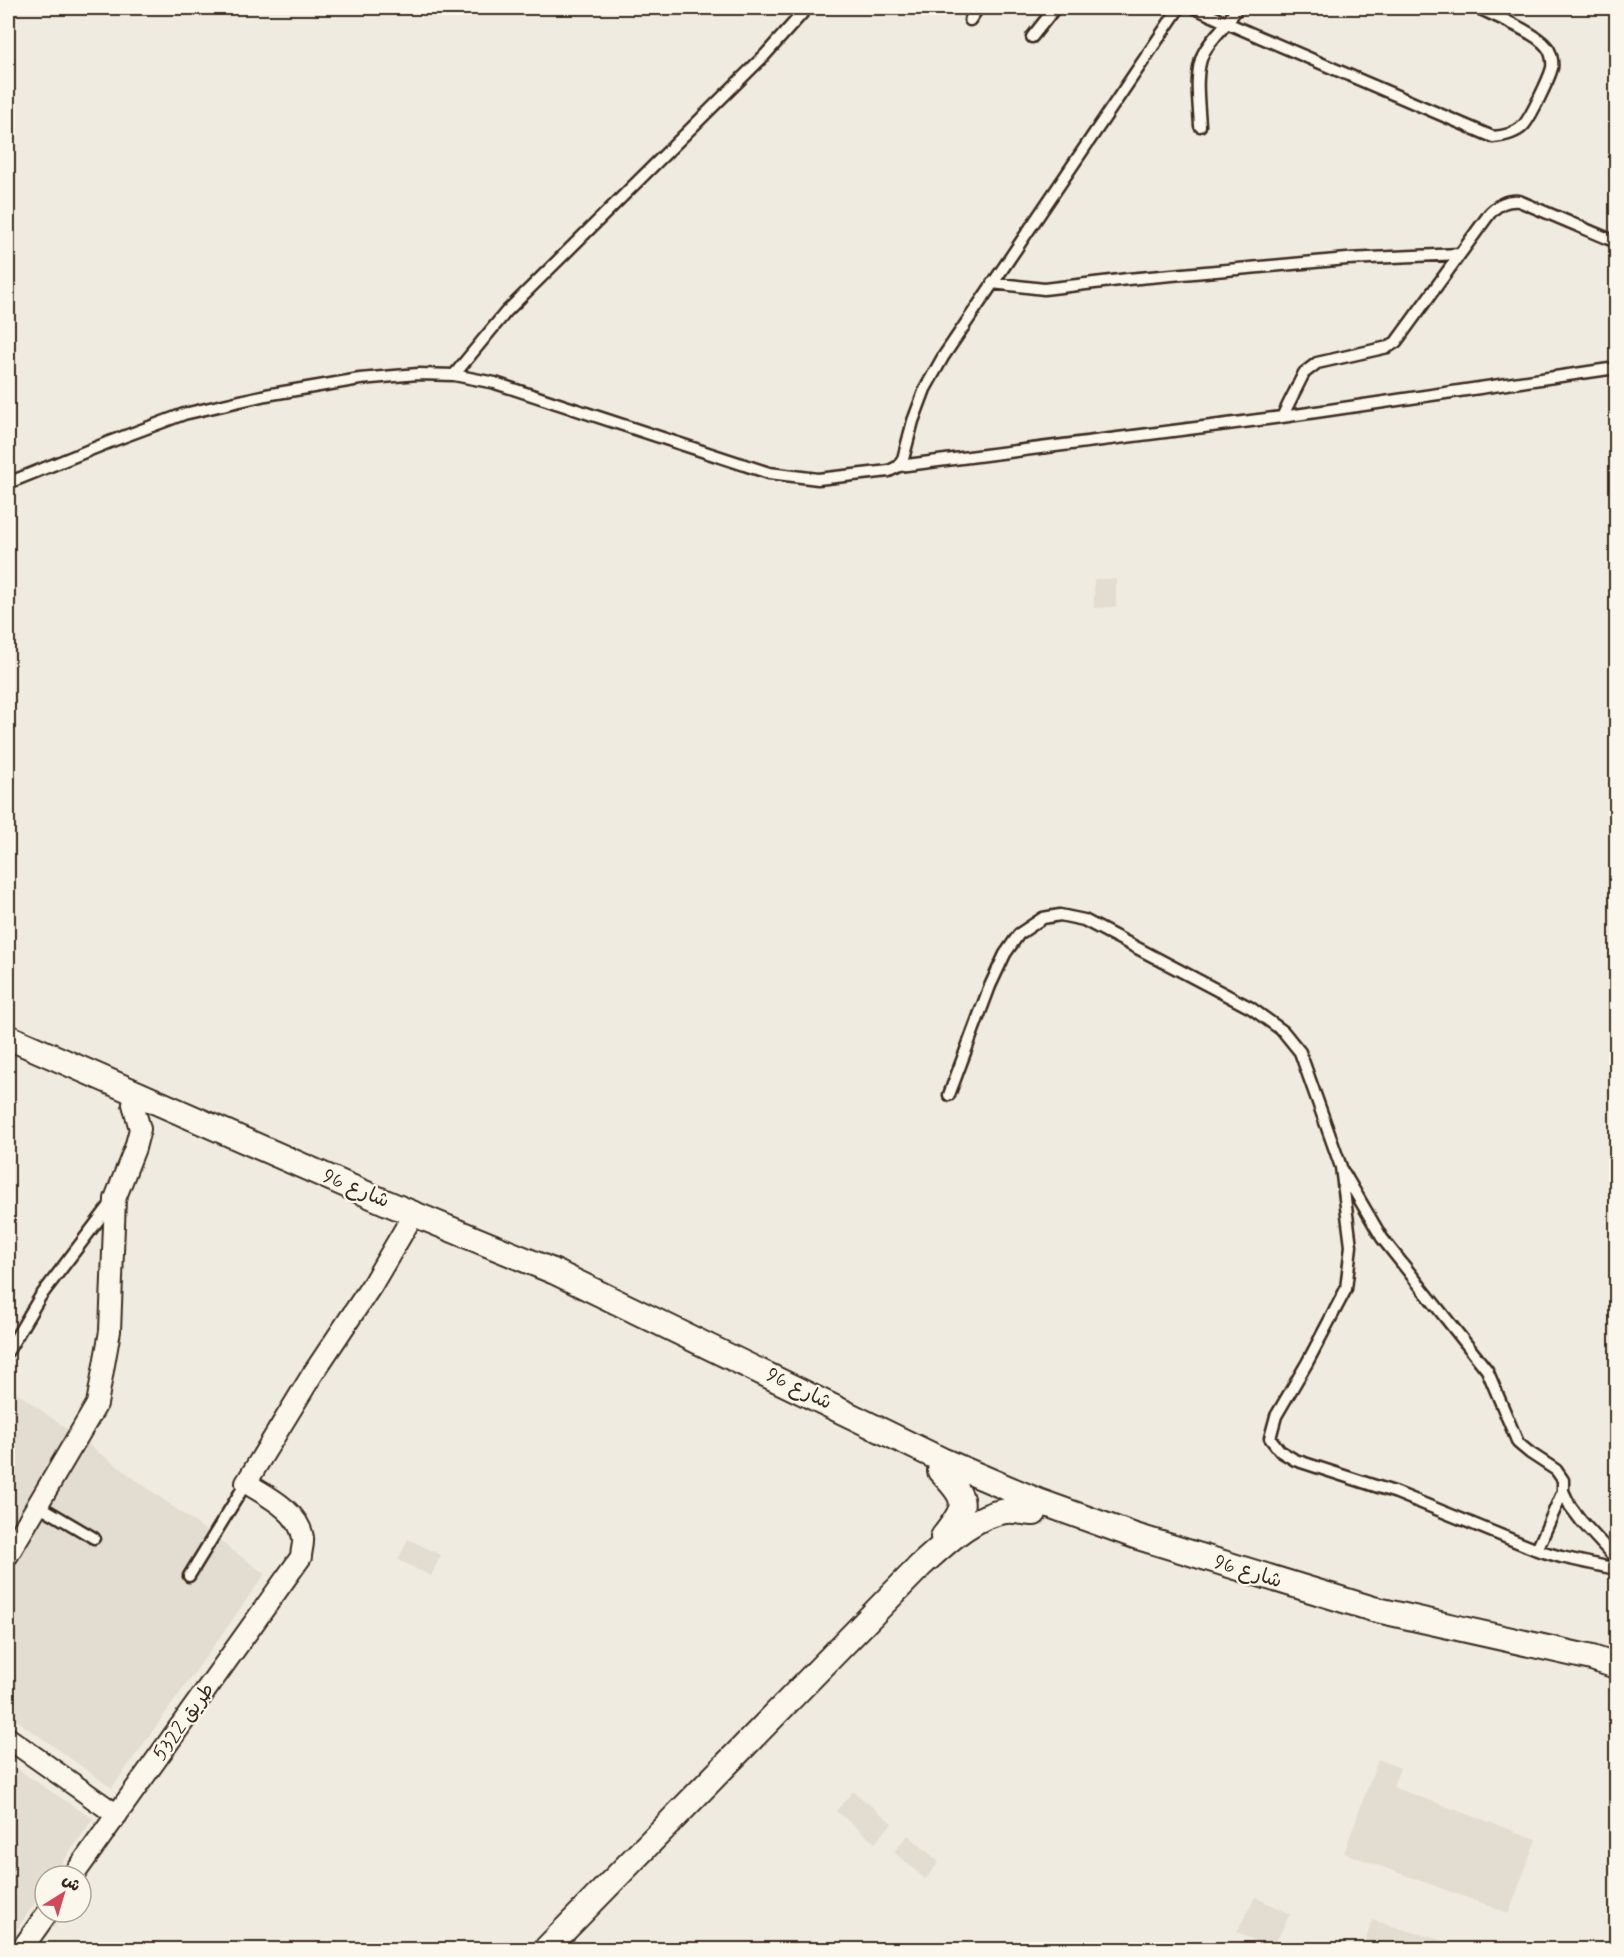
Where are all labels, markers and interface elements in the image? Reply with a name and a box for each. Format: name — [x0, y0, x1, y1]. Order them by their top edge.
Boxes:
street label: شارع 96 — [319, 1163, 393, 1215]
street label: شارع 96 — [762, 1362, 836, 1416]
street label: شارع 96 — [1211, 1549, 1285, 1595]
street label: طريق 5322 — [147, 1678, 221, 1766]
north arrow — [33, 1864, 93, 1924]
text: ش — [58, 1870, 84, 1897]

